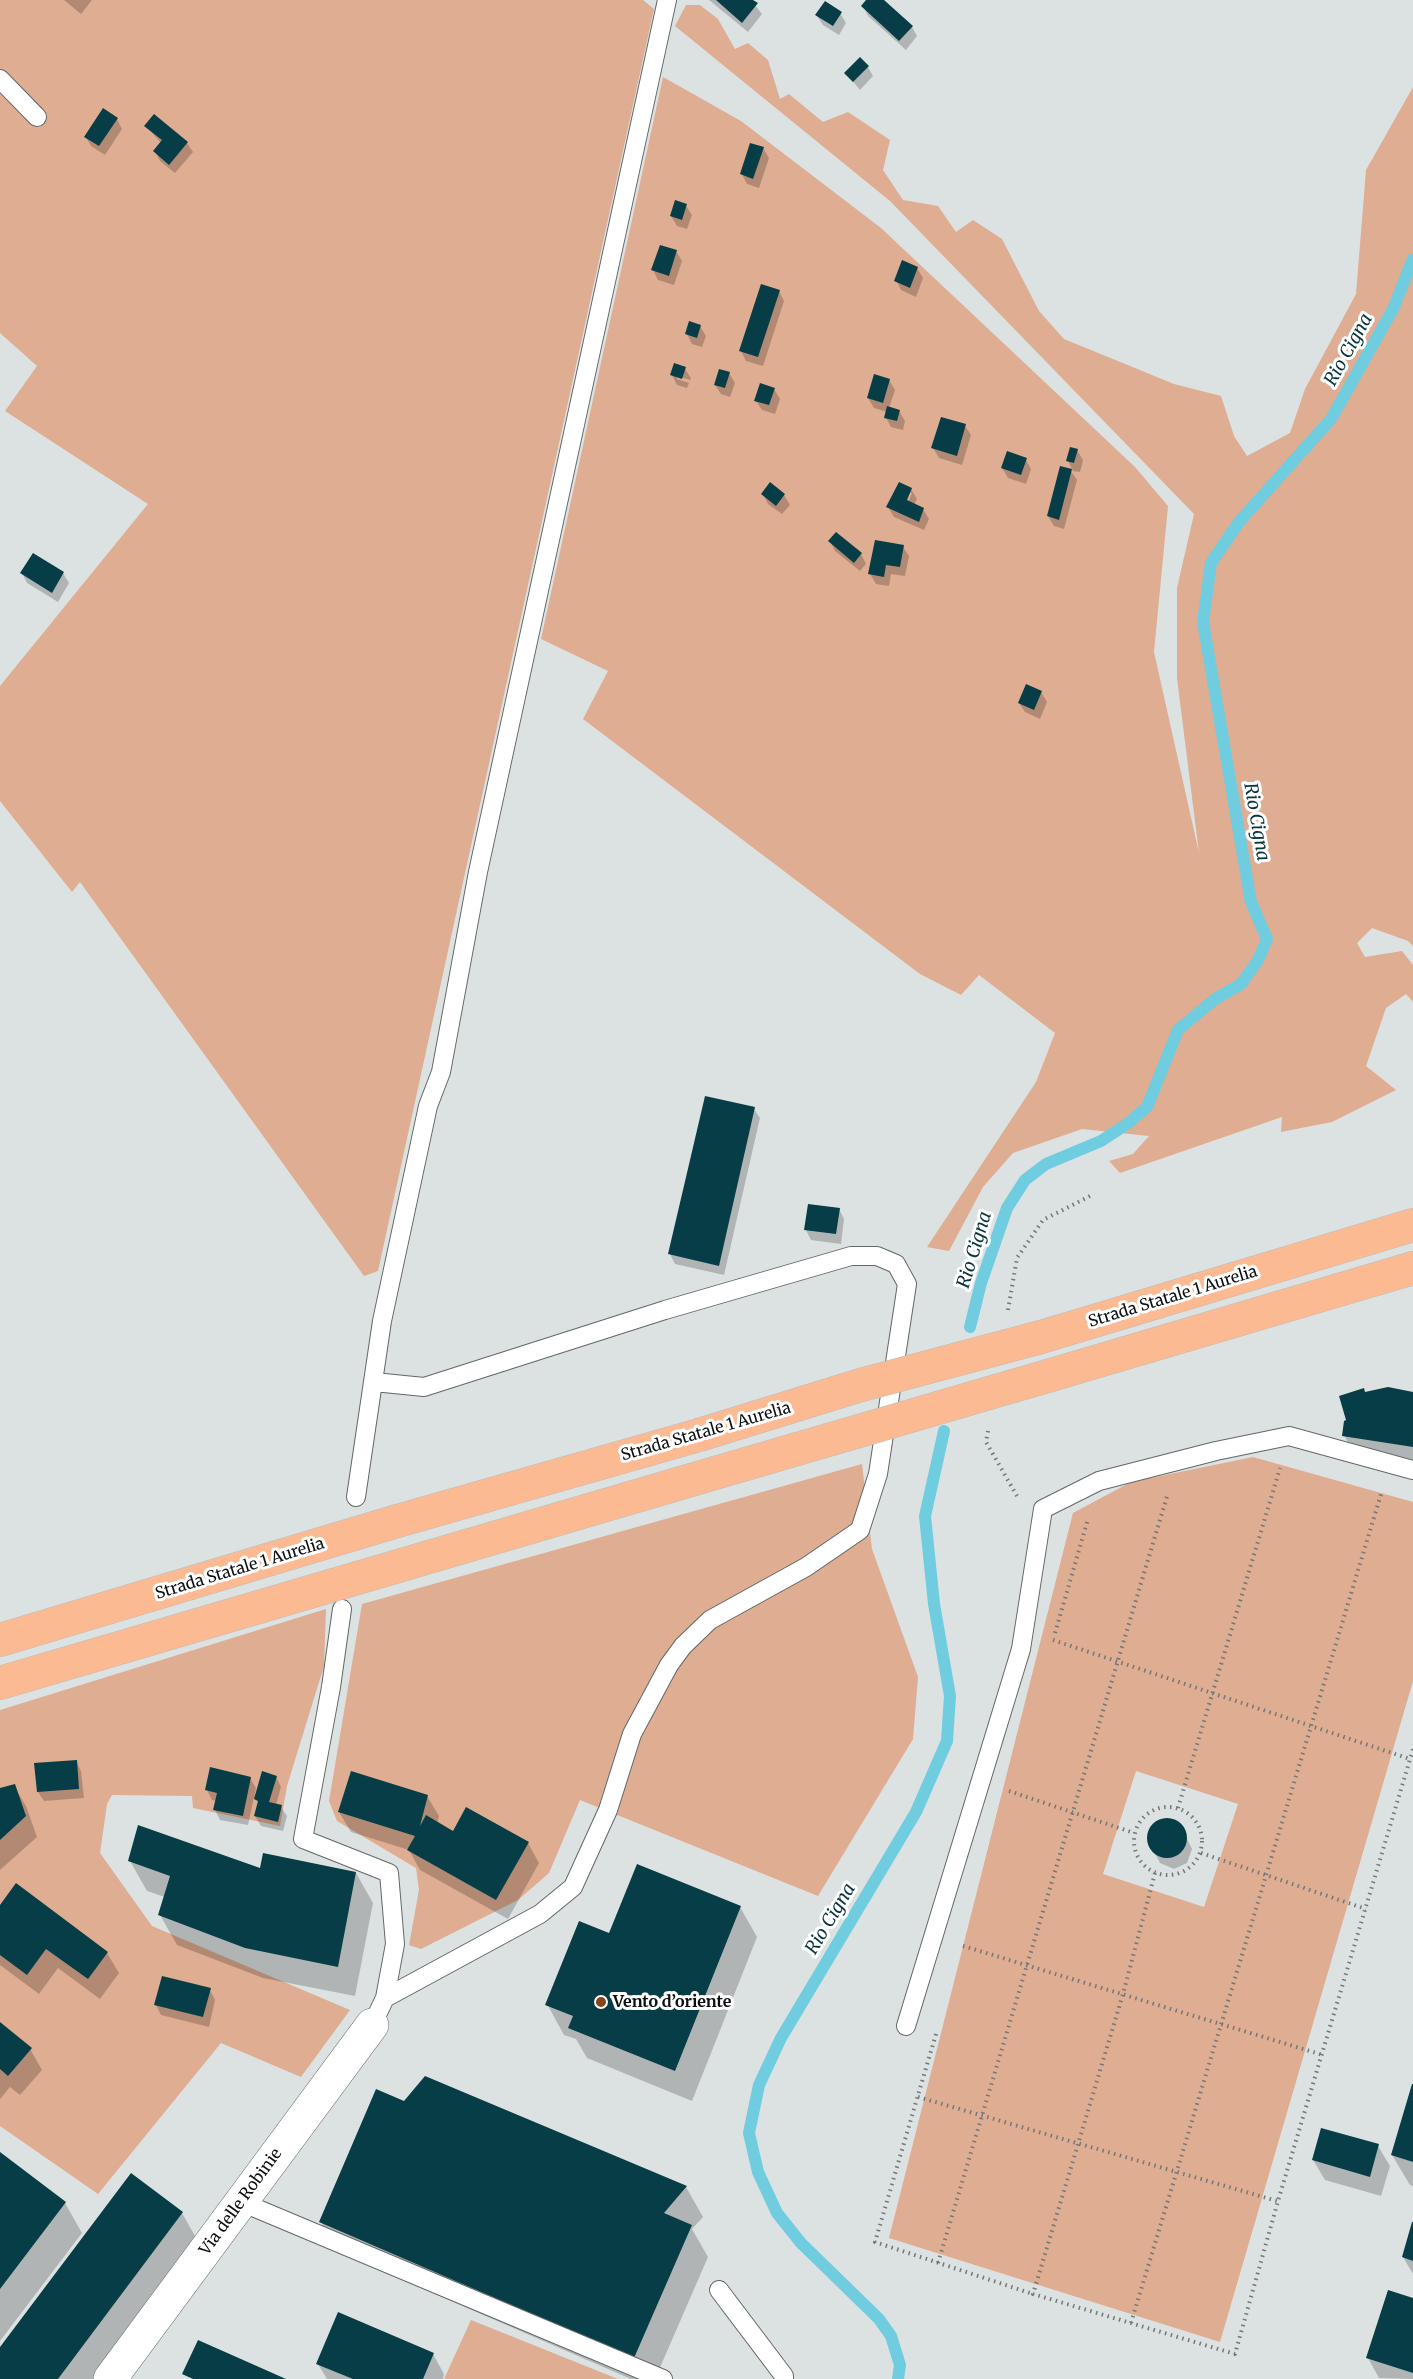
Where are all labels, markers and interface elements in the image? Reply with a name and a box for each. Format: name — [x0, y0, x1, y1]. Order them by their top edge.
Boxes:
water label: Rio Cigna — [1320, 310, 1378, 390]
water label: Rio Cigna — [1239, 781, 1273, 863]
water label: Rio Cigna — [953, 1209, 997, 1291]
street label: Strada Statale 1 Aurelia — [1086, 1262, 1260, 1332]
street label: Strada Statale 1 Aurelia — [619, 1399, 793, 1465]
street label: Strada Statale 1 Aurelia — [153, 1534, 327, 1604]
water label: Rio Cigna — [801, 1880, 861, 1958]
place label: Vento d’oriente — [613, 1992, 731, 2012]
marker: Vento d’oriente — [594, 1995, 608, 2009]
street label: Via delle Robinie — [196, 2145, 286, 2259]

